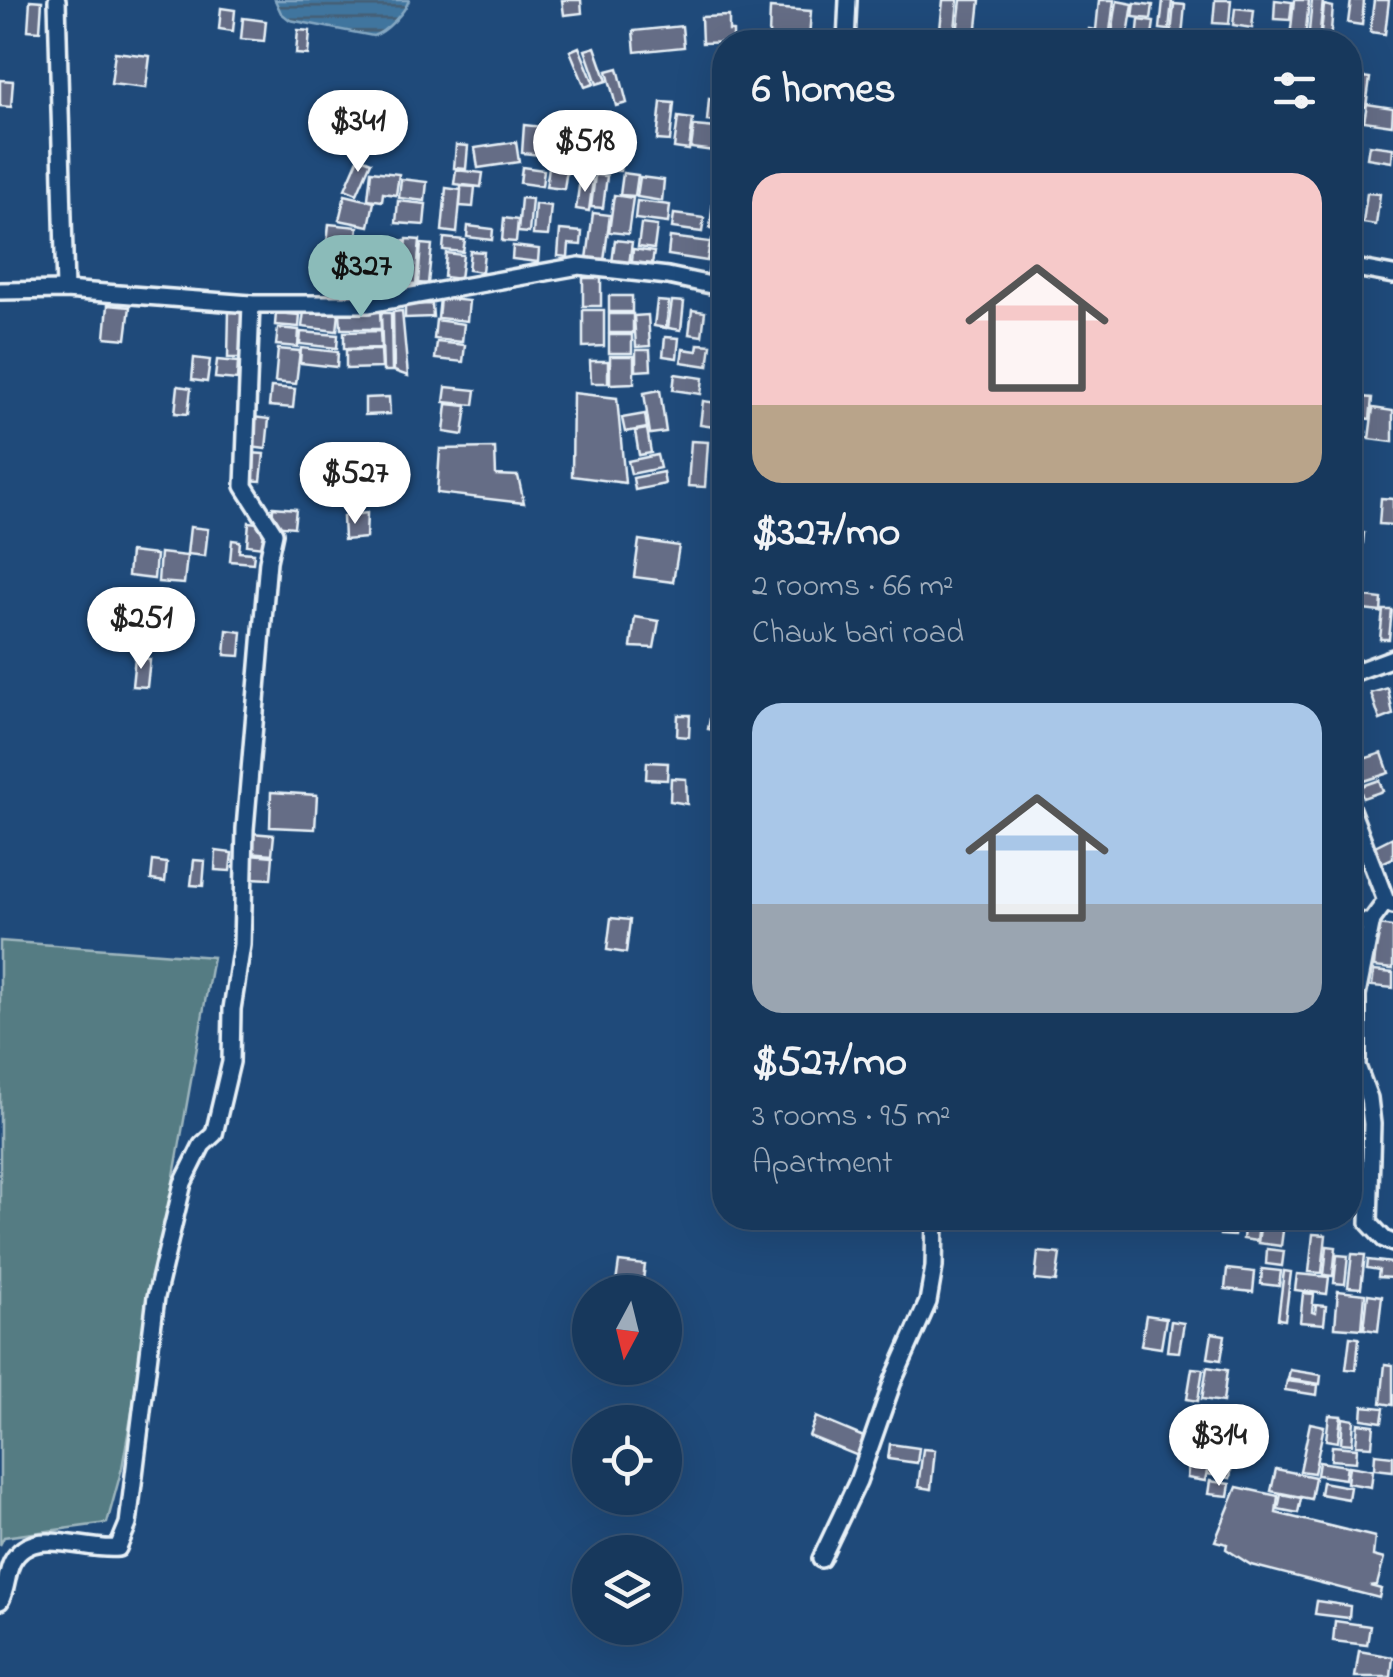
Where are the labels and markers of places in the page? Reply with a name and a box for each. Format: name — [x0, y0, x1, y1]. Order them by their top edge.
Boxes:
pin: $341 — [299, 90, 417, 175]
pin: $518 — [526, 110, 644, 195]
pin: $327 — [302, 235, 420, 320]
pin: $527 — [296, 442, 414, 527]
pin: $251 — [82, 587, 200, 672]
pin: $314 — [1160, 1404, 1278, 1489]

